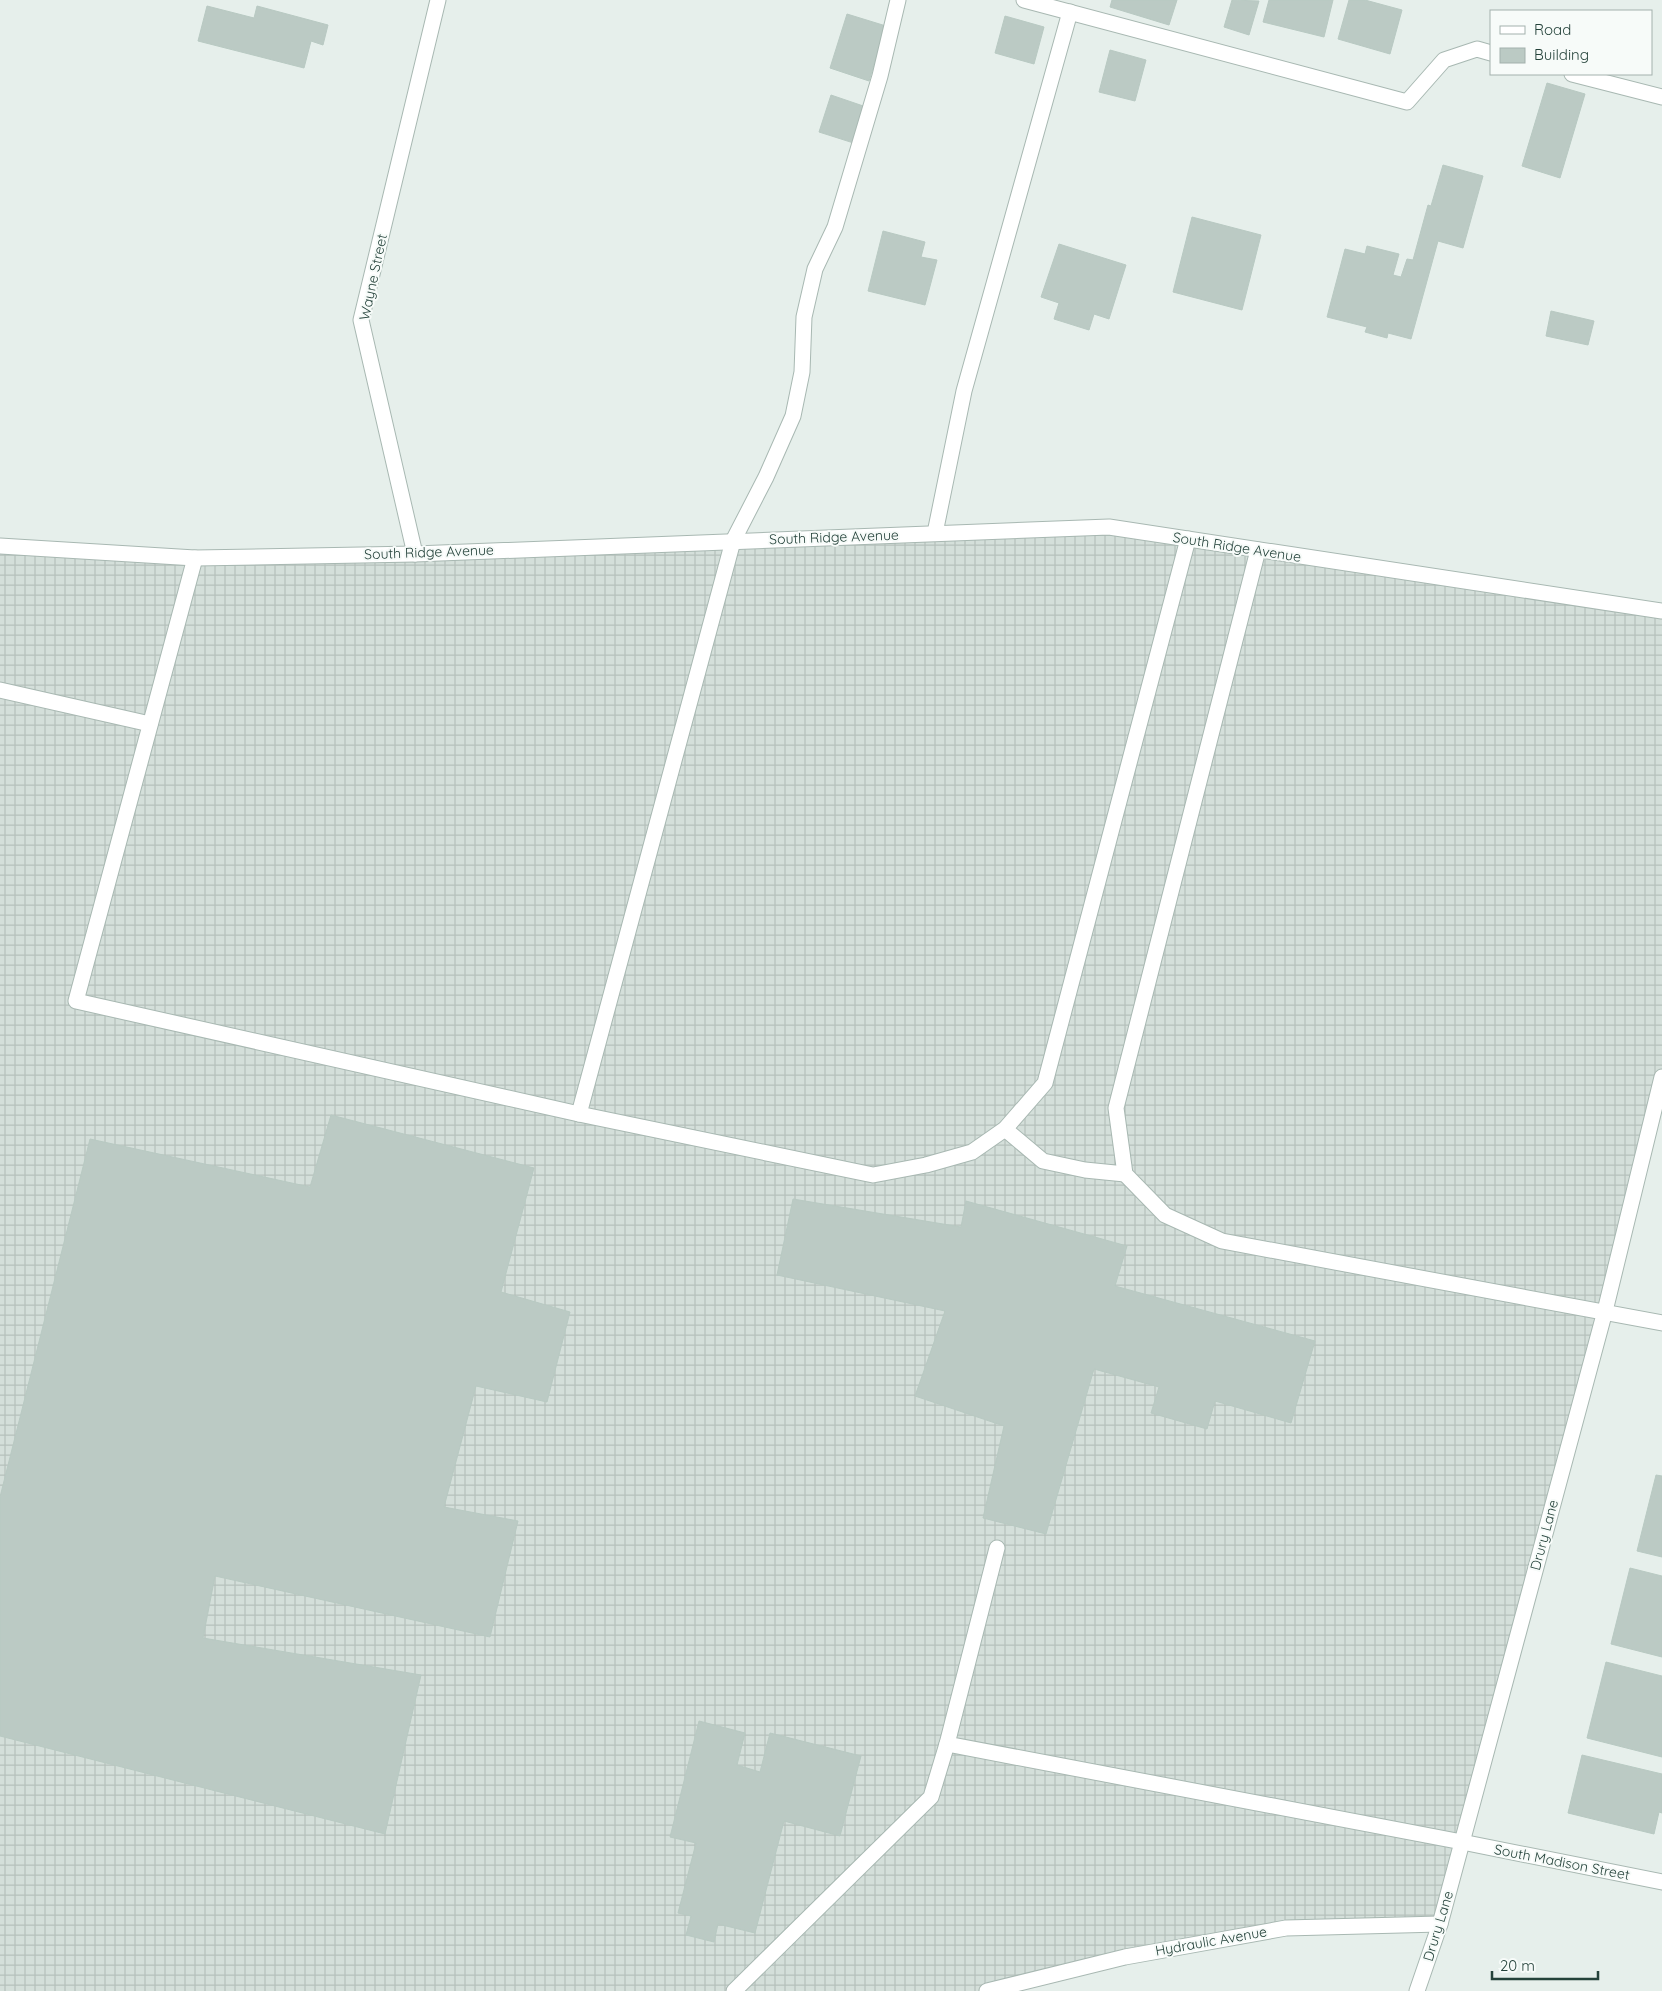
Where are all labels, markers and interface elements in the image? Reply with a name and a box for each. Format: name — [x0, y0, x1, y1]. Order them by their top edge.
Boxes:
legend — [1490, 10, 1652, 75]
text: Road — [1534, 20, 1571, 39]
text: Building — [1534, 45, 1589, 64]
street label: Wayne Street — [355, 232, 391, 322]
street label: South Ridge Avenue — [769, 526, 899, 548]
street label: South Ridge Avenue — [1172, 528, 1303, 566]
street label: South Ridge Avenue — [364, 541, 494, 563]
street label: Drury Lane — [1526, 1498, 1562, 1572]
street label: South Madison Street — [1493, 1840, 1631, 1884]
street label: Drury Lane — [1419, 1889, 1457, 1963]
street label: Hydraulic Avenue — [1154, 1922, 1268, 1960]
scale bar — [1492, 1948, 1598, 1980]
text: 20 m — [1500, 1956, 1535, 1975]

